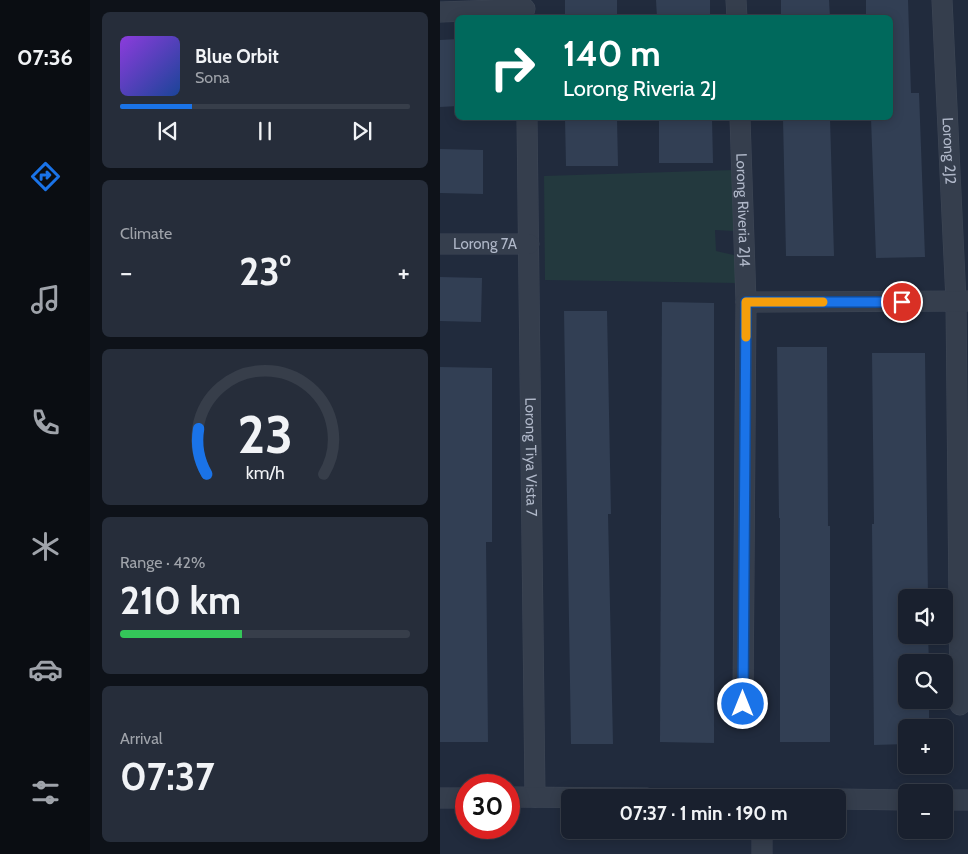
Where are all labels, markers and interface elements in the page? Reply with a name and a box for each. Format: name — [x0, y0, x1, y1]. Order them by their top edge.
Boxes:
text: 140 m — [563, 32, 661, 75]
icon: right — [480, 35, 545, 100]
text: 07:36 — [17, 44, 73, 71]
text: Blue Orbit — [195, 45, 279, 68]
text: Sona — [195, 68, 230, 87]
text: Lorong Riveria 2J — [563, 75, 717, 102]
icon: previous — [154, 117, 182, 145]
icon: pause — [251, 117, 279, 145]
icon: next — [348, 117, 376, 145]
street label: Lorong 2J2 — [938, 117, 960, 185]
street label: Lorong Riveria 2J4 — [732, 153, 754, 267]
icon: directions — [28, 159, 63, 194]
text: Climate — [120, 224, 172, 243]
street label: Lorong 7A — [453, 235, 518, 253]
text: 23° — [239, 248, 291, 295]
text: − — [120, 255, 132, 289]
text: + — [398, 255, 410, 289]
pin — [881, 281, 923, 323]
icon: music — [28, 282, 63, 317]
icon: arrive — [888, 288, 916, 316]
street label: Lorong Tiya Vista 7 — [521, 397, 541, 517]
text: 23 — [237, 403, 293, 466]
icon: phone — [28, 405, 63, 440]
text: km/h — [245, 462, 285, 483]
icon: climate — [28, 529, 63, 564]
text: Range · 42% — [120, 553, 205, 572]
text: 210 km — [120, 577, 241, 624]
map controls — [898, 589, 953, 839]
button: sound — [898, 589, 953, 644]
icon: car — [28, 652, 63, 687]
button: search — [898, 654, 953, 709]
position arrow — [716, 677, 768, 729]
button: + — [898, 719, 953, 774]
text: Arrival — [120, 729, 163, 748]
text: 07:37 — [120, 753, 215, 800]
speed limit sign: 30 — [455, 774, 520, 839]
icon: filters — [28, 775, 63, 810]
button: − — [898, 784, 953, 839]
text: 07:37 · 1 min · 190 m — [620, 802, 787, 825]

